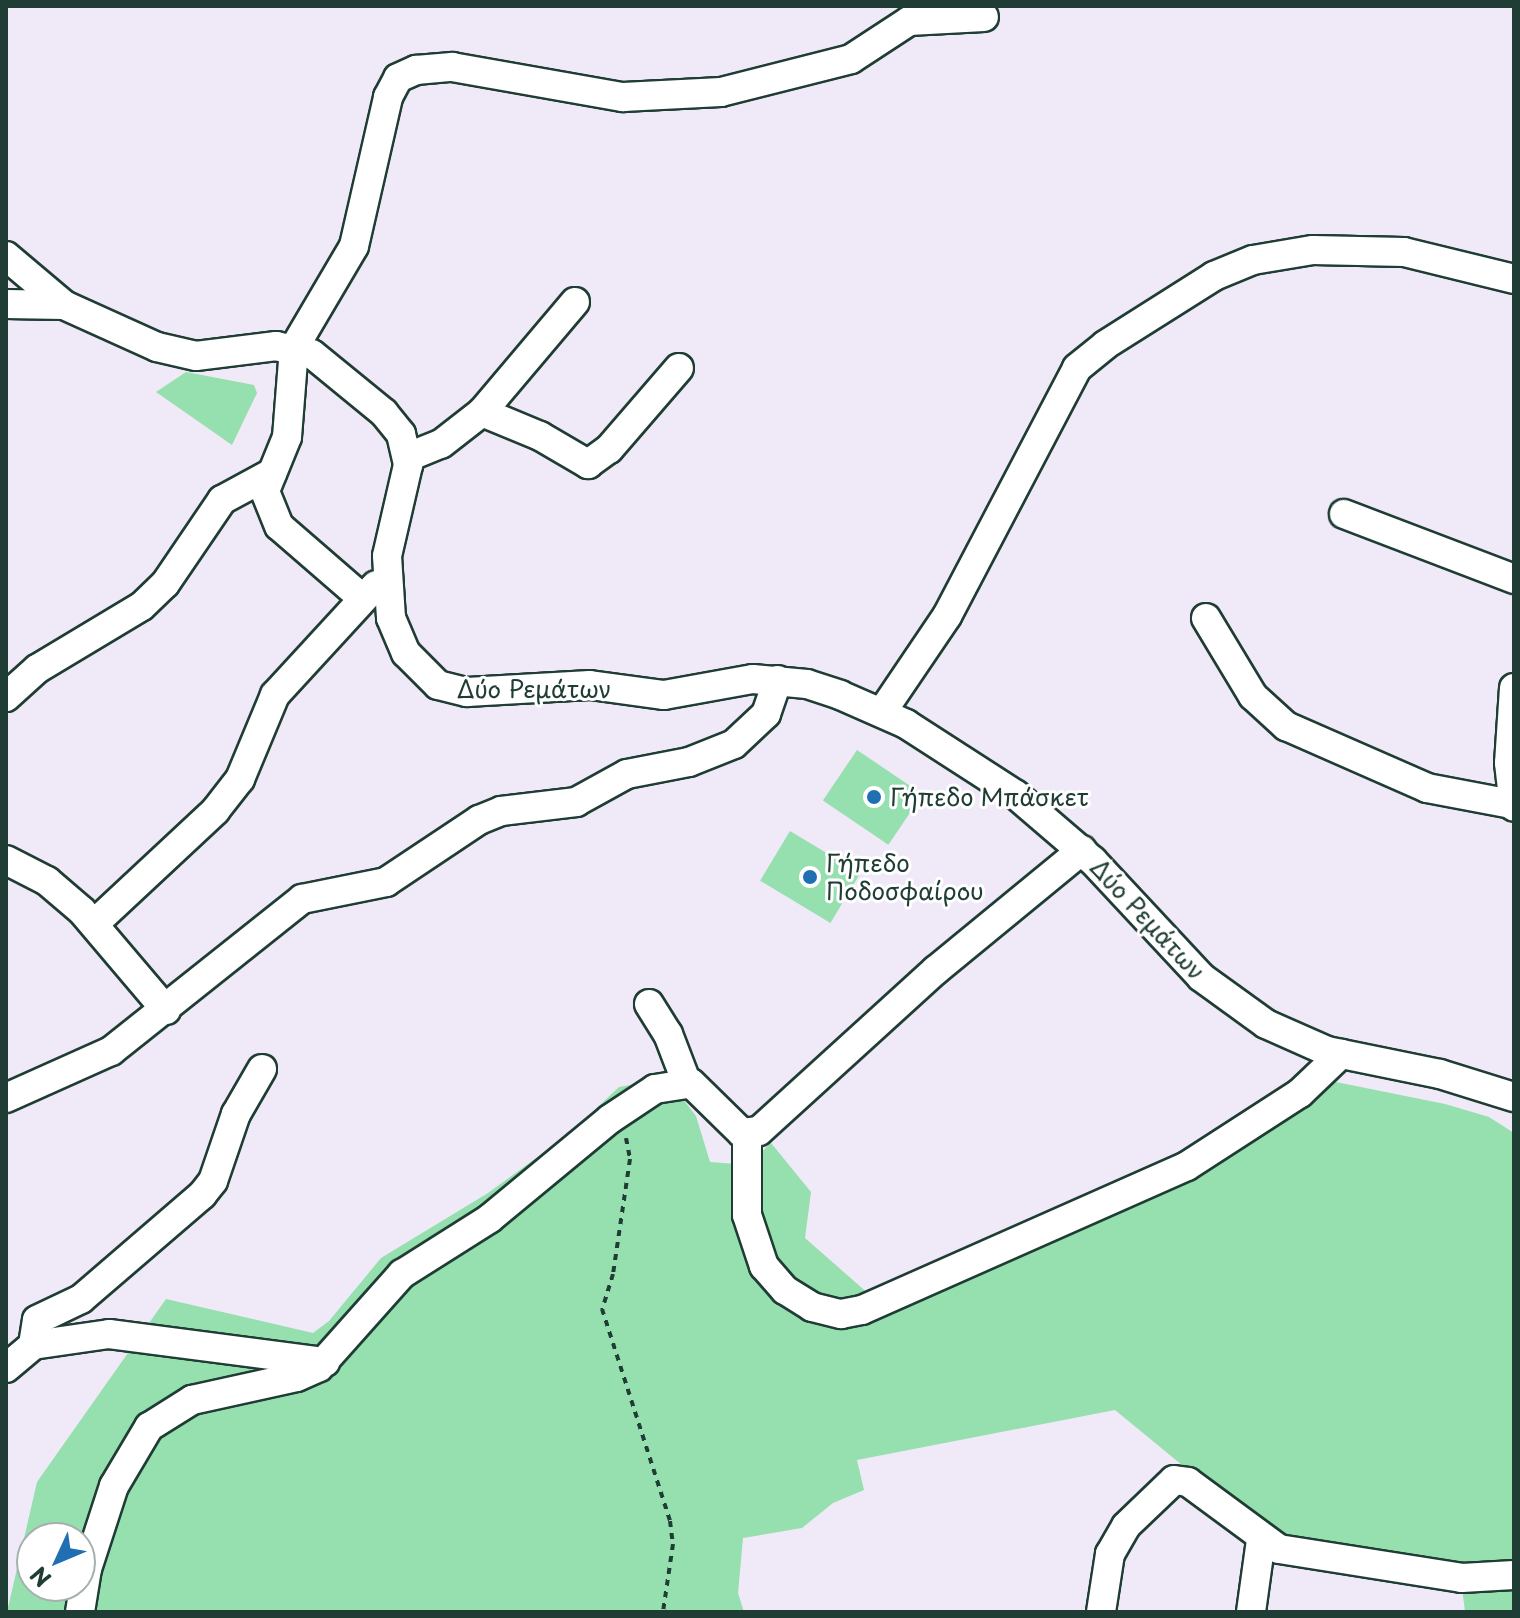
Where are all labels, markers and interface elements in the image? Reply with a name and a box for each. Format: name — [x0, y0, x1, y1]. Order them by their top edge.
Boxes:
street label: Δύο Ρεμάτων — [456, 675, 612, 703]
place label: Γήπεδο Μπάσκετ — [890, 783, 1090, 811]
marker: Γήπεδο Μπάσκετ — [865, 788, 883, 806]
place label: Γήπεδο Ποδοσφαίρου — [826, 849, 984, 905]
street label: Δύο Ρεμάτων — [1084, 852, 1212, 986]
marker: Γήπεδο Ποδοσφαίρου — [801, 868, 819, 886]
north arrow — [16, 1522, 96, 1602]
text: N — [22, 1560, 58, 1595]

